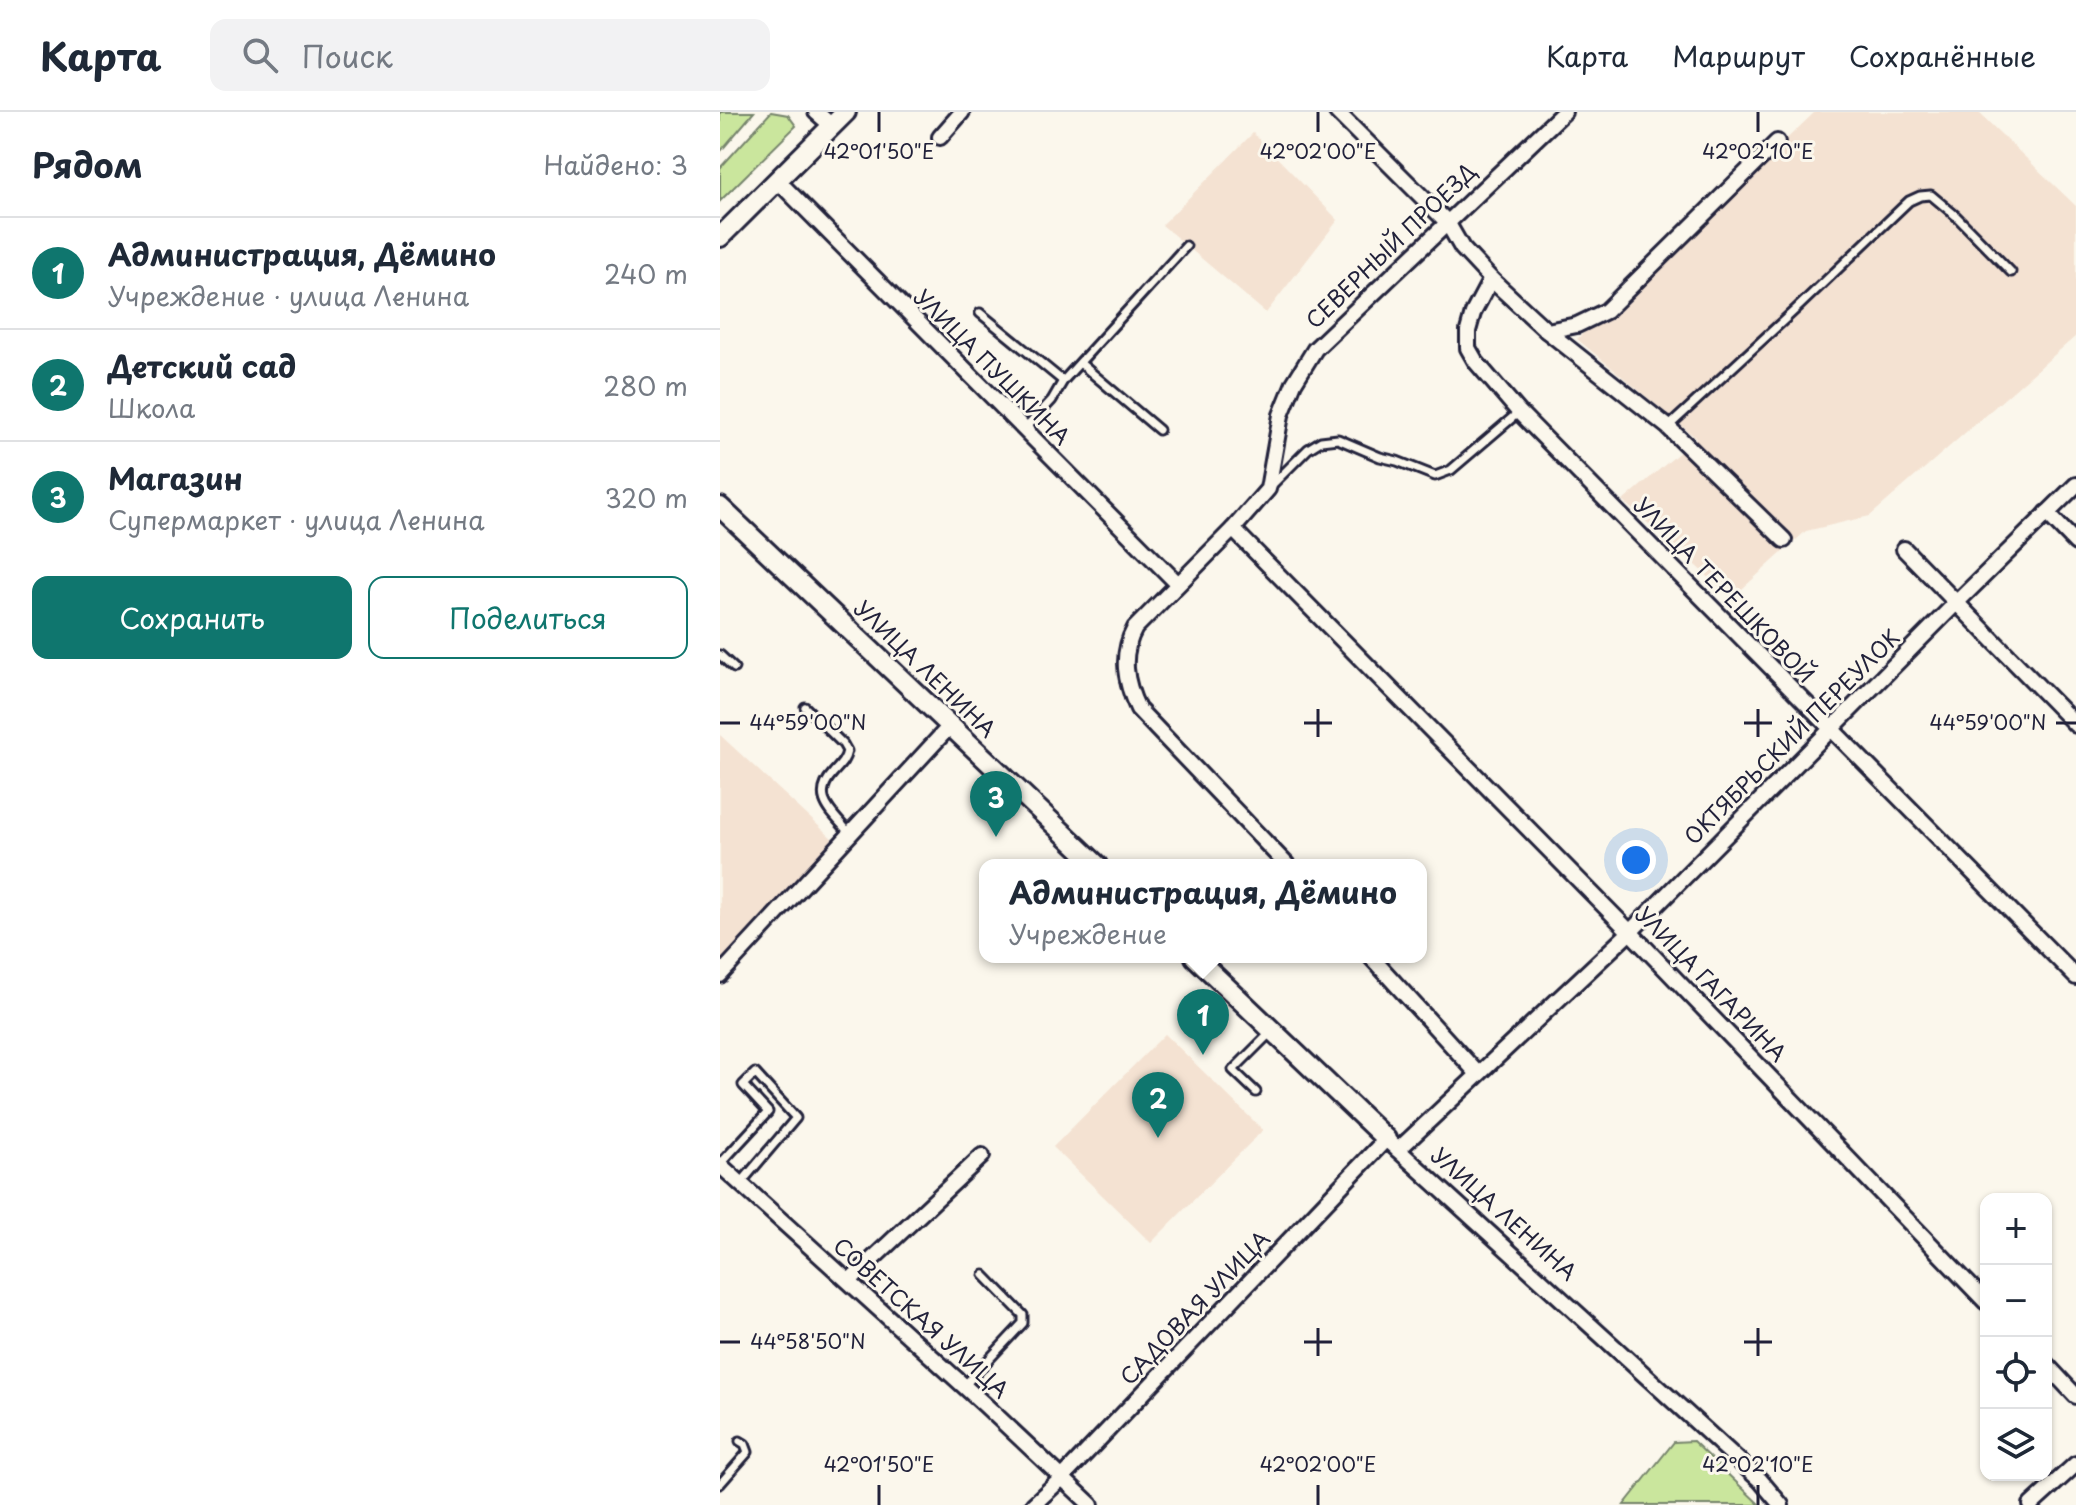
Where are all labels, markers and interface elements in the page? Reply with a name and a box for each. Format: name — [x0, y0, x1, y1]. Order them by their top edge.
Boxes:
search box — [210, 19, 770, 91]
text: Карта — [40, 27, 162, 84]
icon: search — [238, 33, 282, 77]
text: Поиск — [302, 33, 393, 78]
text: Карта — [1546, 34, 1628, 77]
text: Маршрут — [1672, 34, 1805, 77]
text: Сохранённые — [1849, 34, 2036, 77]
text: 42°01'50"E — [824, 136, 934, 166]
text: 42°02'00"E — [1260, 136, 1376, 166]
text: 42°02'10"E — [1702, 136, 1814, 166]
text: Рядом — [32, 138, 143, 190]
text: Найдено: 3 — [544, 145, 688, 184]
street label: СЕВЕРНЫЙ ПРОЕЗД — [1297, 155, 1483, 335]
text: Администрация, Дёмино — [108, 231, 496, 276]
text: 1 — [52, 254, 64, 293]
text: 240 m — [604, 254, 688, 293]
text: Учреждение · улица Ленина — [108, 276, 469, 315]
street label: УЛИЦА ПУШКИНА — [907, 280, 1079, 452]
text: Детский сад — [108, 343, 296, 388]
text: 2 — [49, 366, 67, 405]
text: 280 m — [603, 366, 688, 405]
text: Школа — [108, 388, 195, 427]
text: Магазин — [108, 455, 243, 500]
text: 3 — [49, 478, 67, 517]
text: 320 m — [604, 478, 688, 517]
street label: УЛИЦА ТЕРЕШКОВОЙ — [1627, 488, 1823, 690]
text: Супермаркет · улица Ленина — [108, 500, 485, 539]
button: Сохранить — [32, 576, 352, 659]
button: Поделиться — [368, 576, 688, 659]
street label: УЛИЦА ЛЕНИНА — [848, 591, 1004, 744]
street label: ОКТЯБРЬСКИЙ ПЕРЕУЛОК — [1676, 621, 1906, 851]
text: 44°59'00"N — [750, 707, 866, 737]
text: 44°59'00"N — [1930, 707, 2046, 737]
pin: 3 — [970, 771, 1022, 837]
your location — [1616, 840, 1656, 880]
popup — [979, 859, 1427, 963]
text: Администрация, Дёмино — [1009, 869, 1397, 914]
street label: УЛИЦА ГАГАРИНА — [1629, 898, 1795, 1068]
text: Учреждение — [1009, 914, 1167, 953]
pin: 1 — [1177, 989, 1229, 1055]
pin: 2 — [1132, 1072, 1184, 1138]
street label: УЛИЦА ЛЕНИНА — [1425, 1138, 1585, 1287]
map controls — [1980, 1193, 2052, 1481]
button: + — [1980, 1193, 2052, 1265]
street label: САДОВАЯ УЛИЦА — [1111, 1222, 1277, 1392]
street label: СОВЕТСКАЯ УЛИЦА — [827, 1229, 1017, 1405]
button: − — [1980, 1265, 2052, 1337]
text: 44°58'50"N — [750, 1326, 866, 1356]
button: locate — [1980, 1337, 2052, 1409]
button: layers — [1980, 1409, 2052, 1481]
text: 42°01'50"E — [824, 1449, 934, 1479]
text: 42°02'00"E — [1260, 1449, 1376, 1479]
text: 42°02'10"E — [1702, 1449, 1814, 1479]

